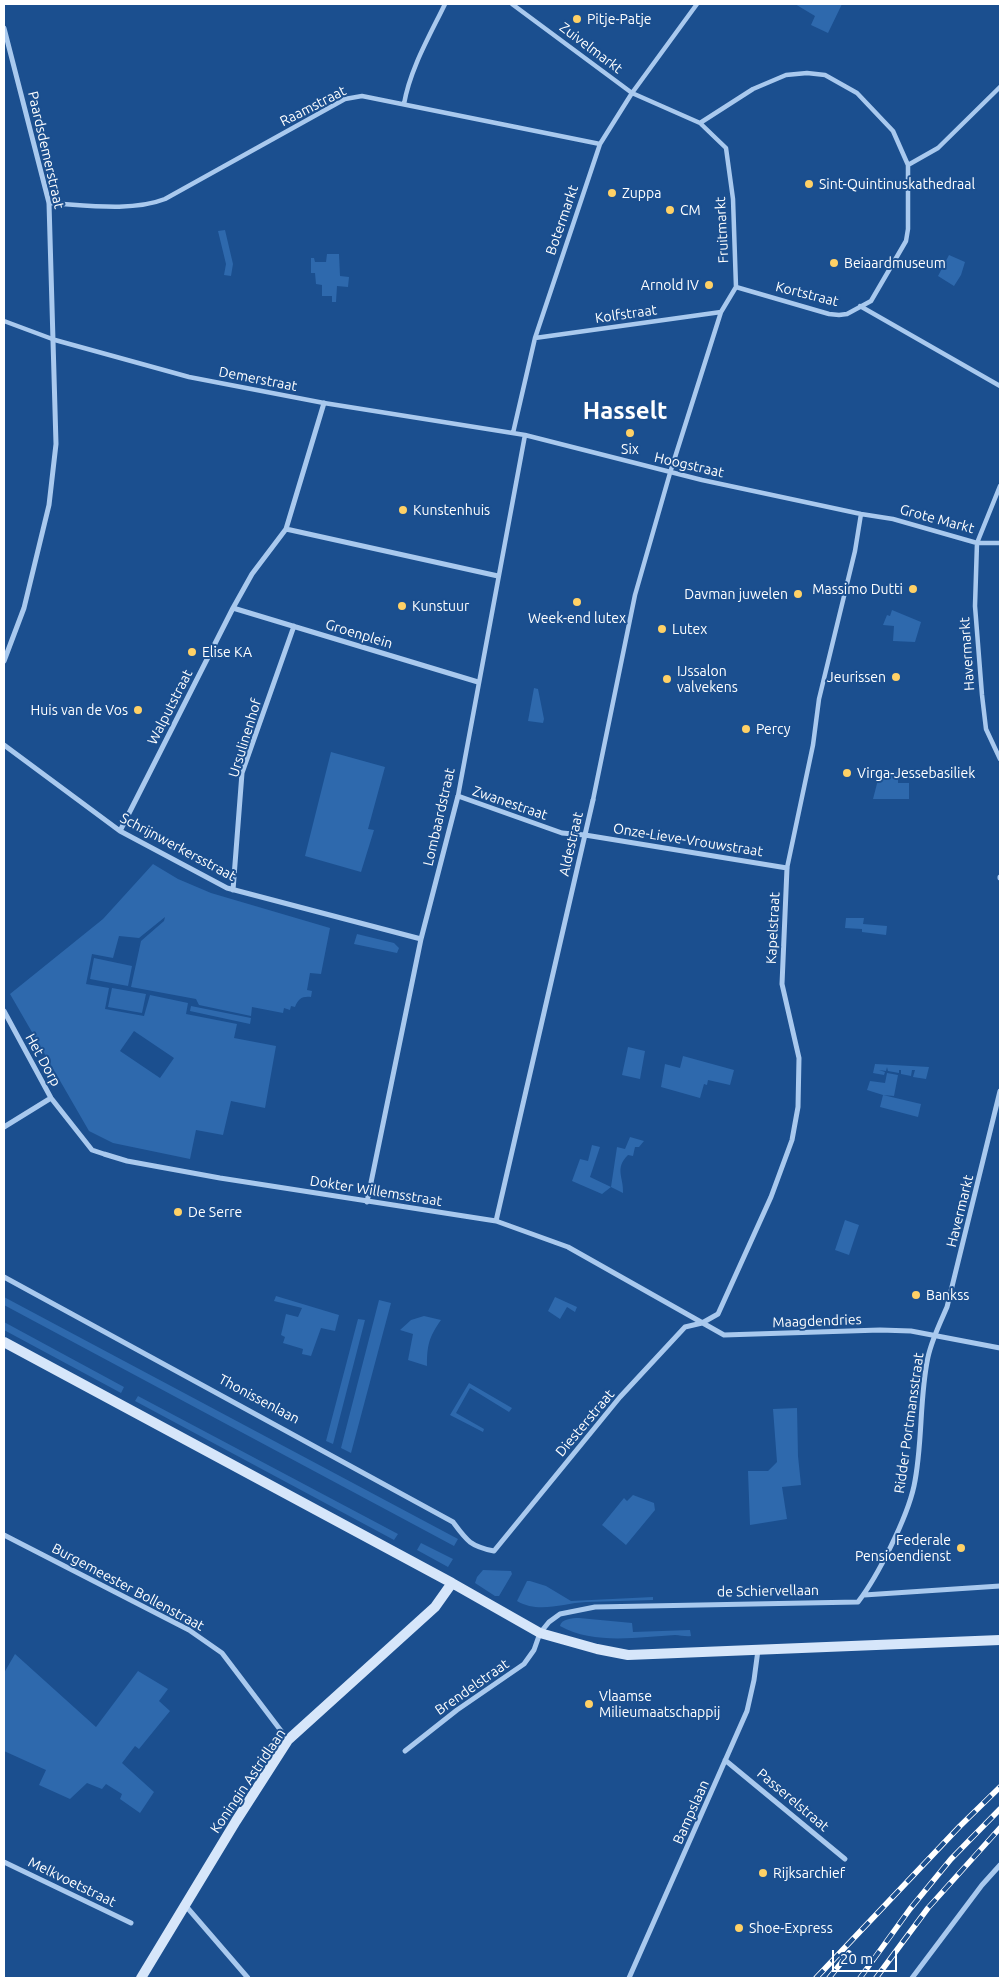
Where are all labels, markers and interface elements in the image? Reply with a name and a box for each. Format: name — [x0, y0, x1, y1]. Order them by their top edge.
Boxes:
place label: Pitje-Patje — [587, 11, 652, 27]
marker: Pitje-Patje — [571, 13, 583, 25]
street label: Zuivelmarkt — [556, 19, 626, 77]
street label: Raamstraat — [277, 82, 349, 130]
street label: Paardsdemerstraat — [24, 90, 68, 210]
place label: Sint-Quintinuskathedraal — [819, 176, 975, 192]
marker: Sint-Quintinuskathedraal — [803, 178, 815, 190]
street label: Botermarkt — [542, 183, 582, 257]
place label: Zuppa — [622, 185, 661, 201]
marker: Zuppa — [606, 187, 618, 199]
street label: Fruitmarkt — [712, 196, 732, 264]
place label: CM — [680, 202, 701, 218]
marker: CM — [664, 204, 676, 216]
place label: Beiaardmuseum — [844, 255, 946, 271]
marker: Beiaardmuseum — [828, 257, 840, 269]
place label: Arnold IV — [641, 277, 699, 293]
street label: Kortstraat — [774, 278, 840, 310]
marker: Arnold IV — [703, 279, 715, 291]
street label: Kolfstraat — [594, 301, 658, 327]
street label: Demerstraat — [217, 363, 299, 395]
district label: Hasselt — [583, 397, 667, 425]
marker: Six — [624, 427, 636, 439]
place label: Six — [621, 441, 639, 457]
street label: Hoogstraat — [653, 449, 725, 481]
street label: Grote Markt — [898, 501, 976, 537]
place label: Kunstenhuis — [413, 502, 490, 518]
marker: Kunstenhuis — [397, 504, 409, 516]
place label: Massimo Dutti — [812, 581, 903, 597]
marker: Massimo Dutti — [907, 583, 919, 595]
place label: Davman juwelen — [684, 586, 788, 602]
marker: Davman juwelen — [792, 588, 804, 600]
marker: Week-end lutex — [571, 596, 583, 608]
place label: Kunstuur — [412, 598, 469, 614]
marker: Kunstuur — [396, 600, 408, 612]
place label: Week-end lutex — [528, 610, 626, 626]
street label: Groenplein — [323, 616, 395, 652]
street label: Havermarkt — [956, 617, 978, 691]
place label: Lutex — [672, 621, 707, 637]
marker: Lutex — [656, 623, 668, 635]
place label: Elise KA — [202, 644, 252, 660]
marker: Elise KA — [186, 646, 198, 658]
place label: IJssalon valvekens — [677, 663, 738, 696]
street label: Walputstraat — [144, 667, 196, 747]
place label: Jeurissen — [827, 669, 886, 685]
marker: Jeurissen — [890, 671, 902, 683]
marker: IJssalon valvekens — [661, 673, 673, 685]
street label: Ursulinenhof — [225, 697, 265, 779]
place label: Huis van de Vos — [31, 702, 128, 718]
marker: Huis van de Vos — [132, 704, 144, 716]
place label: Percy — [756, 721, 791, 737]
marker: Percy — [740, 723, 752, 735]
place label: Virga-Jessebasiliek — [857, 765, 975, 781]
street label: Lombaardstraat — [420, 766, 458, 868]
marker: Virga-Jessebasiliek — [841, 767, 853, 779]
street label: Zwanestraat — [470, 782, 550, 824]
street label: Schrijnwerkersstraat — [117, 809, 239, 885]
street label: Aldestraat — [555, 810, 587, 878]
street label: Onze-Lieve-Vrouwstraat — [612, 820, 764, 860]
street label: Kapelstraat — [763, 892, 783, 964]
street label: Het Dorp — [22, 1031, 64, 1089]
street label: Dokter Willemsstraat — [309, 1172, 443, 1210]
street label: Havermarkt — [943, 1173, 977, 1249]
place label: De Serre — [188, 1204, 242, 1220]
marker: De Serre — [172, 1206, 184, 1218]
place label: Bankss — [926, 1287, 969, 1303]
marker: Bankss — [910, 1289, 922, 1301]
street label: Maagdendries — [772, 1311, 862, 1331]
street label: Ridder Portmansstraat — [891, 1351, 927, 1495]
street label: Thonissenlaan — [216, 1371, 302, 1427]
street label: Diesterstraat — [552, 1386, 618, 1460]
place label: Federale Pensioendienst — [855, 1532, 951, 1564]
street label: Burgemeester Bollenstraat — [49, 1540, 207, 1634]
marker: Federale Pensioendienst — [955, 1542, 967, 1554]
street label: de Schiervellaan — [717, 1582, 819, 1600]
street label: Brendelstraat — [432, 1655, 512, 1719]
place label: Vlaamse Milieumaatschappij — [599, 1688, 720, 1720]
marker: Vlaamse Milieumaatschappij — [583, 1698, 595, 1710]
street label: Koningin Astridlaan — [207, 1726, 289, 1836]
street label: Passerelstraat — [754, 1765, 832, 1835]
street label: Bampslaan — [669, 1777, 713, 1847]
street label: Melkvoetstraat — [25, 1853, 119, 1911]
place label: Rijksarchief — [773, 1865, 845, 1881]
marker: Rijksarchief — [757, 1867, 769, 1879]
place label: Shoe-Express — [749, 1920, 833, 1936]
marker: Shoe-Express — [733, 1922, 745, 1934]
scale bar — [834, 1940, 899, 1972]
text: 20 m — [840, 1950, 873, 1967]

